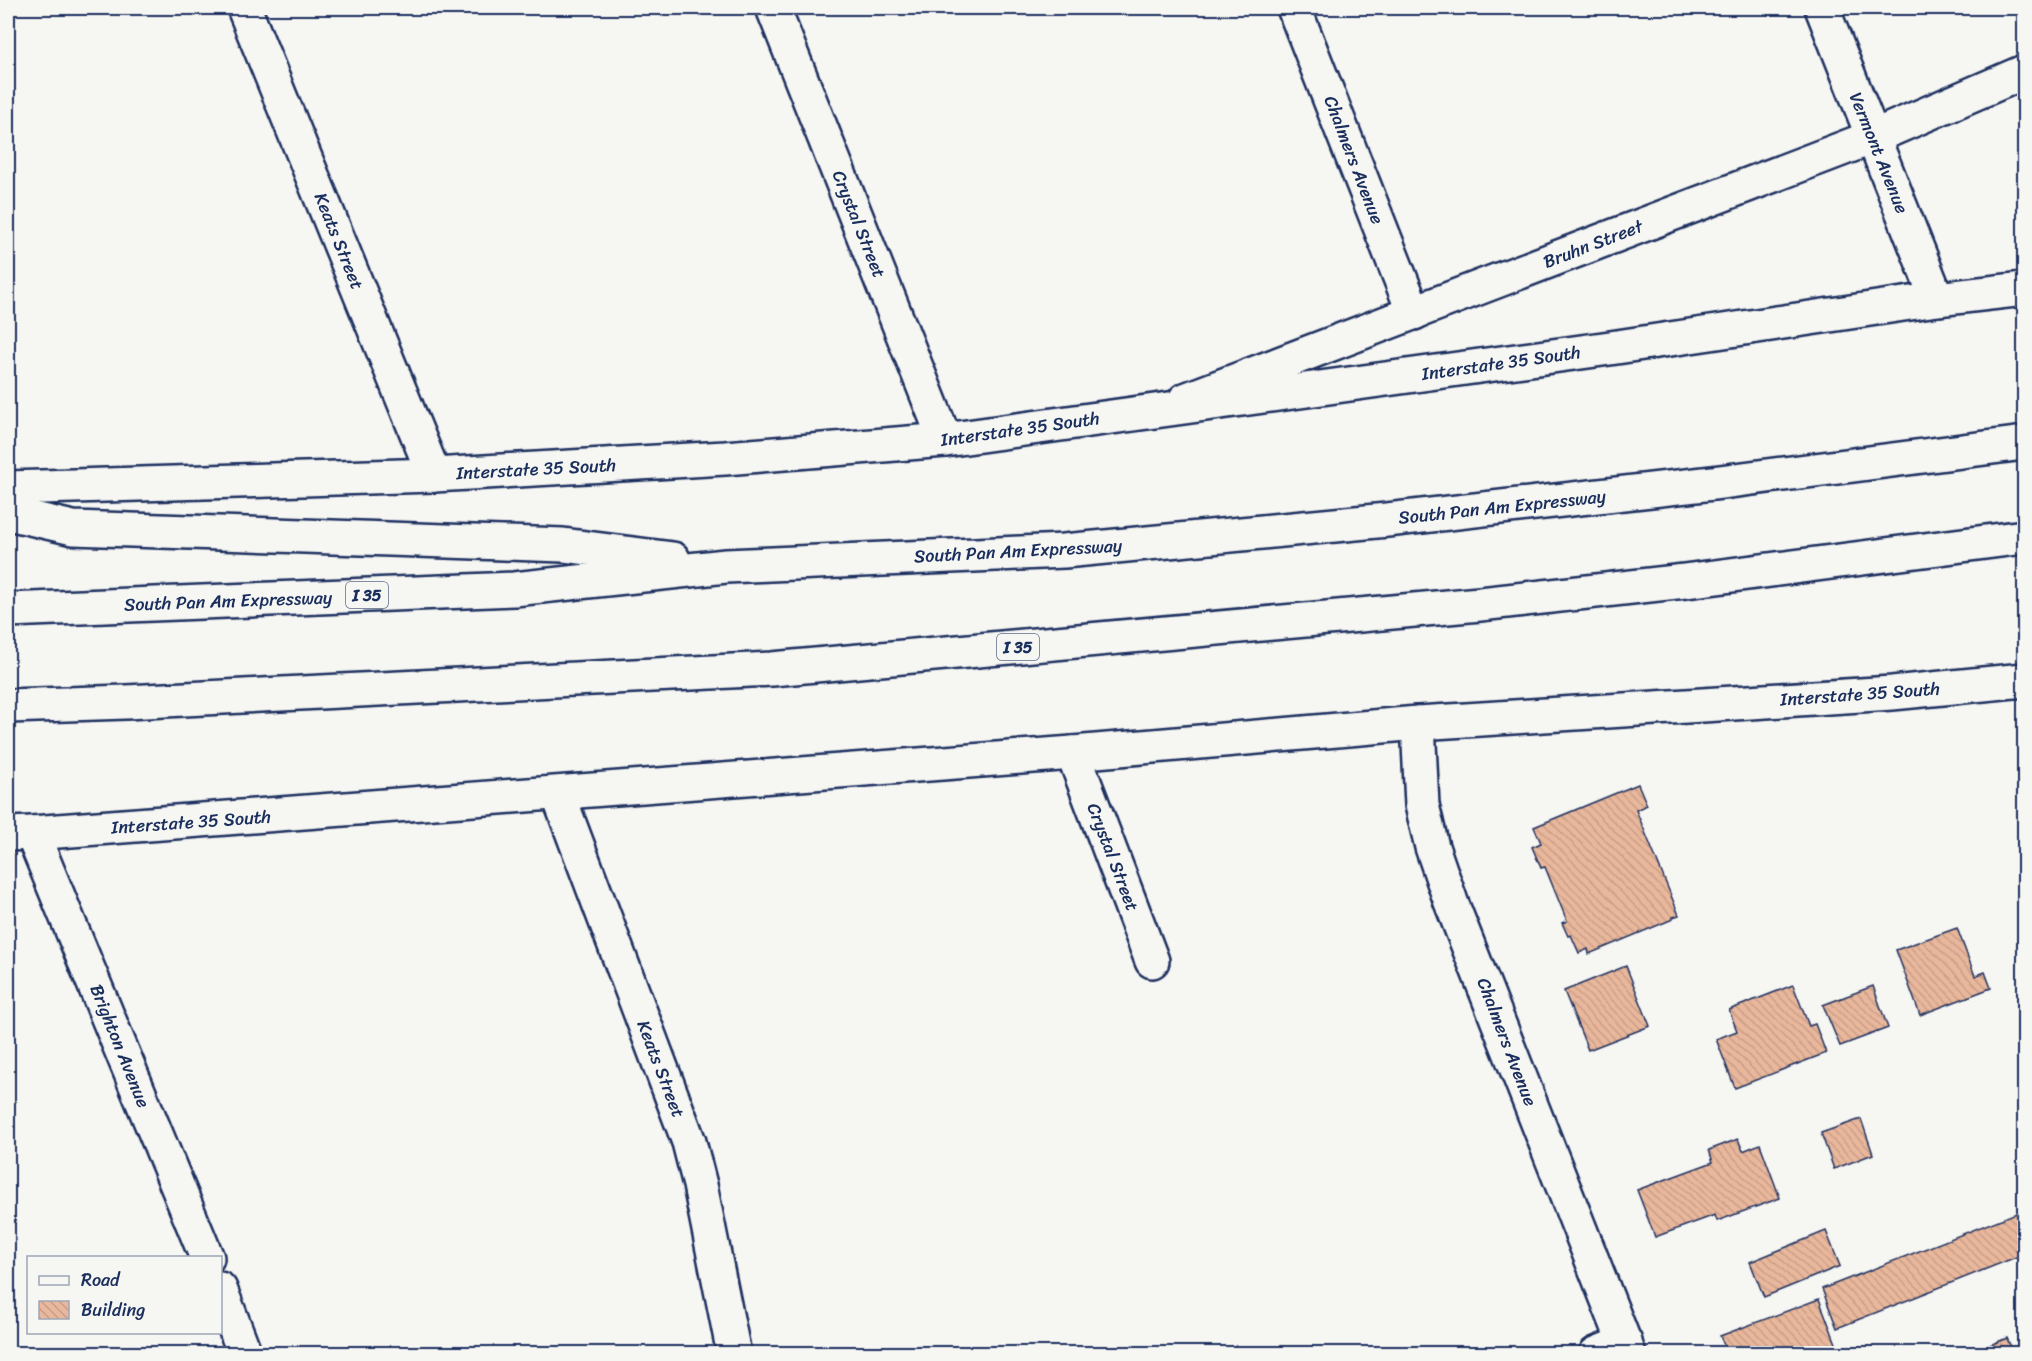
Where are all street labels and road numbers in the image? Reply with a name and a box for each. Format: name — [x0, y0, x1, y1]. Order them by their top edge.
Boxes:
street label: Vermont Avenue — [1840, 87, 1918, 219]
street label: Chalmers Avenue — [1315, 91, 1393, 229]
street label: Crystal Street — [823, 165, 895, 283]
street label: Keats Street — [305, 188, 373, 295]
street label: Bruhn Street — [1538, 210, 1648, 278]
street label: Interstate 35 South — [1419, 336, 1582, 390]
street label: Interstate 35 South — [938, 402, 1101, 456]
street label: Interstate 35 South — [454, 449, 617, 489]
street label: South Pan Am Expressway — [1397, 480, 1608, 534]
street label: South Pan Am Expressway — [913, 530, 1123, 572]
street label: South Pan Am Expressway — [123, 581, 333, 621]
road number: I 35 — [346, 582, 388, 608]
road number: I 35 — [997, 634, 1039, 660]
street label: Interstate 35 South — [1778, 672, 1941, 716]
street label: Crystal Street — [1078, 798, 1148, 916]
street label: Interstate 35 South — [109, 800, 272, 844]
street label: Chalmers Avenue — [1468, 973, 1546, 1111]
street label: Brighton Avenue — [81, 979, 159, 1113]
street label: Keats Street — [628, 1015, 694, 1123]

